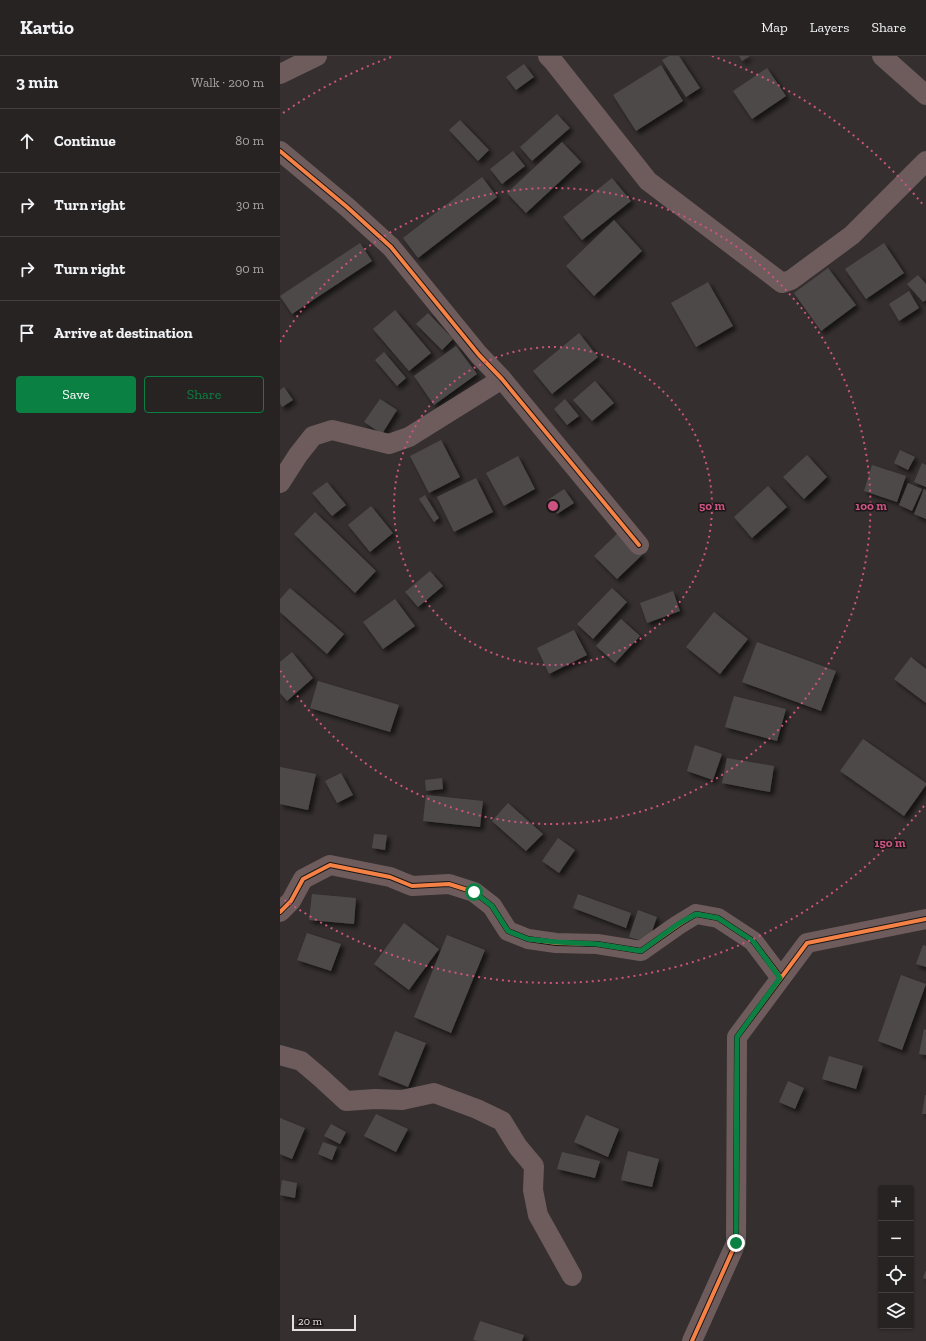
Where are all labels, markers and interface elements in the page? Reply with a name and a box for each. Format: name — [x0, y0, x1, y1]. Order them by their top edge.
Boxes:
text: Kartio — [20, 16, 74, 39]
text: Map — [761, 19, 788, 36]
text: Layers — [810, 19, 849, 36]
text: Share — [871, 19, 906, 36]
text: 3 min — [16, 72, 58, 92]
text: Walk · 200 m — [191, 75, 264, 90]
icon: ahead — [16, 130, 38, 152]
text: Continue — [54, 132, 116, 150]
text: 80 m — [235, 133, 264, 148]
icon: right — [16, 194, 38, 216]
text: Turn right — [54, 196, 125, 214]
text: 30 m — [236, 197, 264, 212]
icon: right — [16, 258, 38, 280]
text: Turn right — [54, 260, 125, 278]
text: 90 m — [235, 261, 264, 276]
icon: arrive — [16, 322, 38, 344]
text: Arrive at destination — [54, 324, 193, 342]
button: Save — [16, 376, 136, 413]
button: Share — [144, 376, 264, 413]
centre of rings — [546, 499, 560, 513]
text: 50 m — [699, 499, 725, 513]
text: 100 m — [855, 499, 887, 513]
text: 150 m — [875, 836, 906, 850]
route start — [465, 883, 483, 901]
map controls — [878, 1185, 914, 1329]
button: + — [878, 1185, 914, 1221]
button: − — [878, 1221, 914, 1257]
route end — [727, 1234, 745, 1252]
button: locate — [878, 1257, 914, 1293]
button: layers — [878, 1293, 914, 1329]
scale bar — [292, 1313, 356, 1332]
text: 20 m — [298, 1315, 322, 1328]

